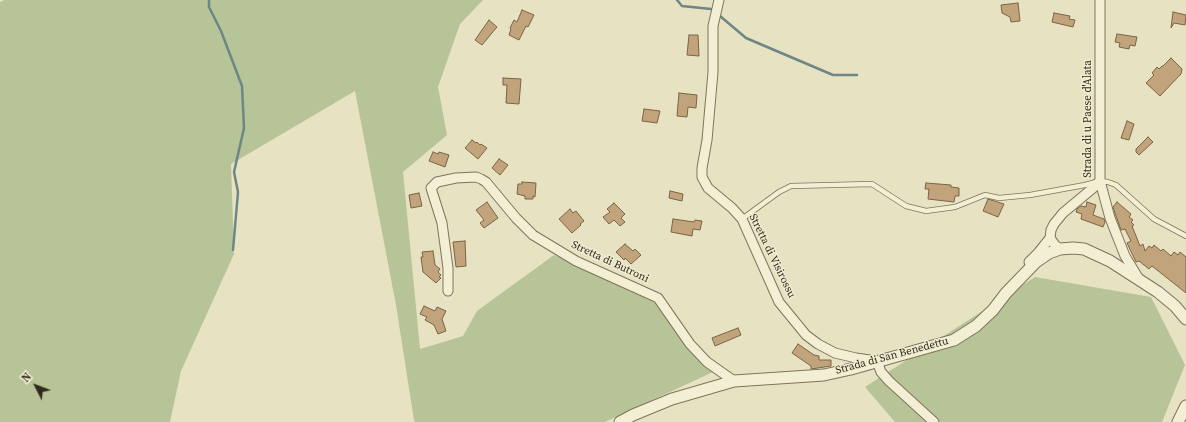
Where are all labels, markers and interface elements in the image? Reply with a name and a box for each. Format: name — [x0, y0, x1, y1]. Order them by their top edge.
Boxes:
street label: Strada di u Paese d'Alata — [1081, 60, 1095, 178]
street label: Stretta di Visirossu — [746, 212, 798, 300]
street label: Stretta di Butroni — [569, 238, 651, 286]
street label: Strada di San Benedettu — [834, 335, 950, 377]
north arrow — [16, 366, 56, 406]
text: N — [18, 370, 35, 386]

